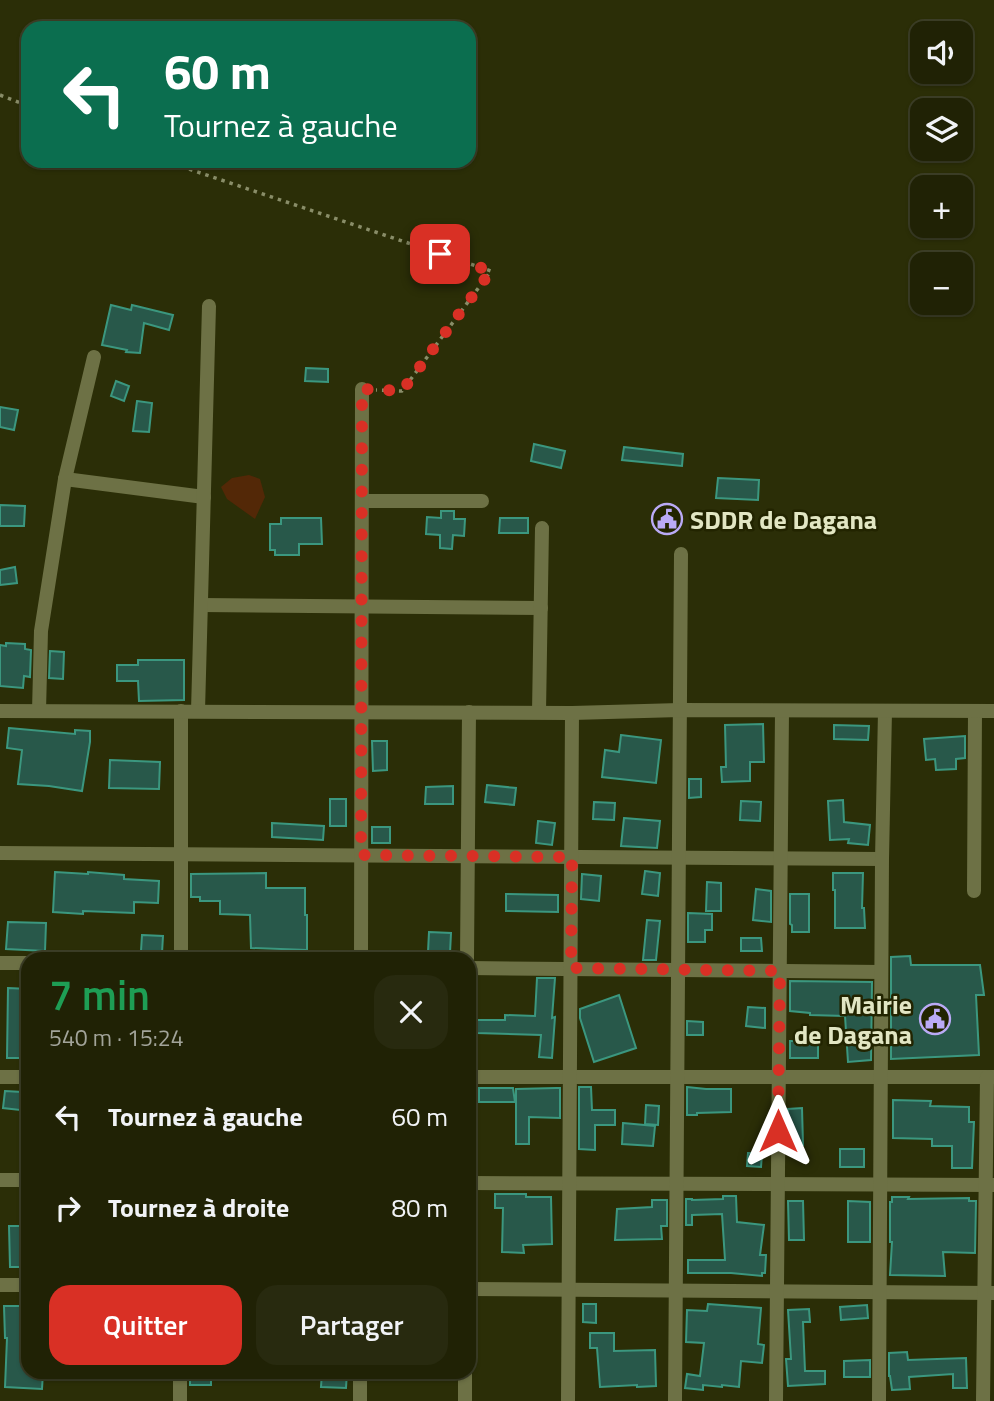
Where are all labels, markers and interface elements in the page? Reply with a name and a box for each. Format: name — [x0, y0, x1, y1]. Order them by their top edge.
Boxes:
map controls — [910, 21, 973, 315]
button: sound — [910, 21, 973, 84]
text: 60 m — [164, 33, 271, 108]
icon: left — [49, 49, 140, 140]
button: layers — [910, 98, 973, 161]
text: Tournez à gauche — [164, 101, 398, 149]
button: + — [910, 175, 973, 238]
pin — [410, 224, 470, 284]
icon: arrive — [421, 235, 459, 273]
button: − — [910, 252, 973, 315]
place label: SDDR de Dagana — [690, 500, 877, 539]
public building icon: SDDR de Dagana — [650, 502, 684, 536]
text: 7 min — [49, 962, 150, 1026]
button: close — [374, 975, 448, 1049]
place label: Mairie de Dagana — [794, 985, 912, 1054]
public building icon: Mairie de Dagana — [918, 1002, 952, 1036]
text: 540 m · 15:24 — [49, 1020, 184, 1055]
position arrow — [741, 1094, 815, 1168]
text: Tournez à gauche — [108, 1097, 303, 1136]
text: 60 m — [391, 1097, 448, 1136]
icon: left — [49, 1098, 87, 1136]
text: Tournez à droite — [108, 1188, 289, 1227]
text: 80 m — [391, 1188, 448, 1227]
icon: right — [49, 1189, 87, 1227]
button: Quitter — [49, 1285, 242, 1365]
button: Partager — [256, 1285, 448, 1365]

